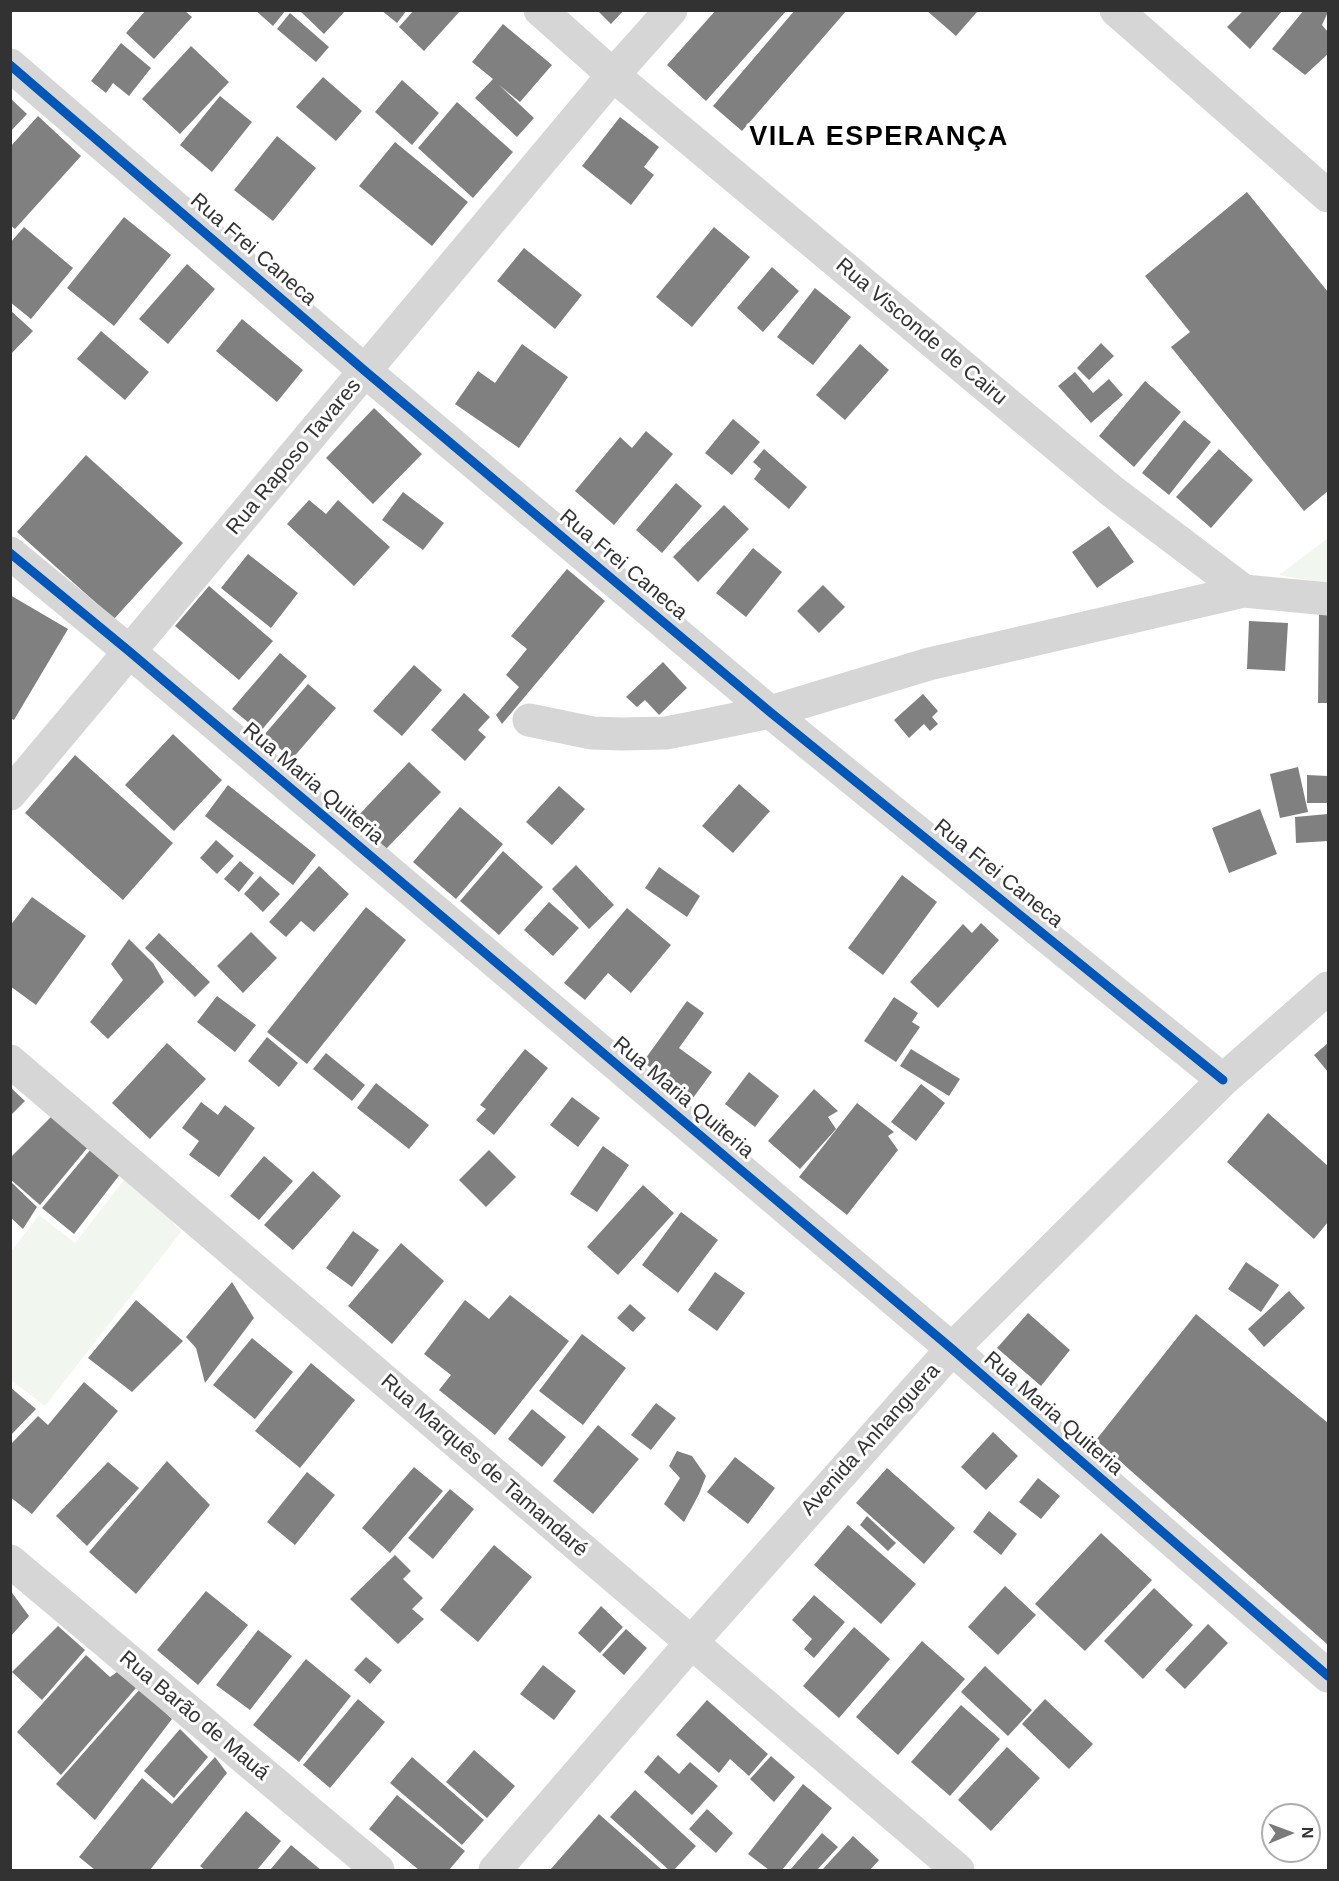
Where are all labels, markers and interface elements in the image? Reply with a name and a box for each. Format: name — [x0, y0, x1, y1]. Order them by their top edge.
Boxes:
district label: VILA ESPERANÇA — [749, 122, 1009, 154]
street label: Rua Frei Caneca — [185, 188, 321, 312]
street label: Rua Visconde de Cairu — [830, 253, 1012, 411]
street label: Rua Raposo Tavares — [221, 374, 367, 540]
street label: Rua Frei Caneca — [554, 504, 692, 626]
street label: Rua Maria Quiteria — [237, 718, 389, 850]
street label: Rua Frei Caneca — [928, 814, 1068, 934]
street label: Rua Maria Quiteria — [607, 1032, 759, 1164]
street label: Rua Maria Quiteria — [978, 1347, 1128, 1481]
street label: Avenida Anhanguera — [796, 1359, 946, 1521]
street label: Rua Marquês de Tamandaré — [375, 1369, 593, 1563]
street label: Rua Barão de Mauá — [114, 1646, 274, 1786]
north arrow — [1261, 1803, 1321, 1863]
text: N — [1299, 1827, 1316, 1839]

